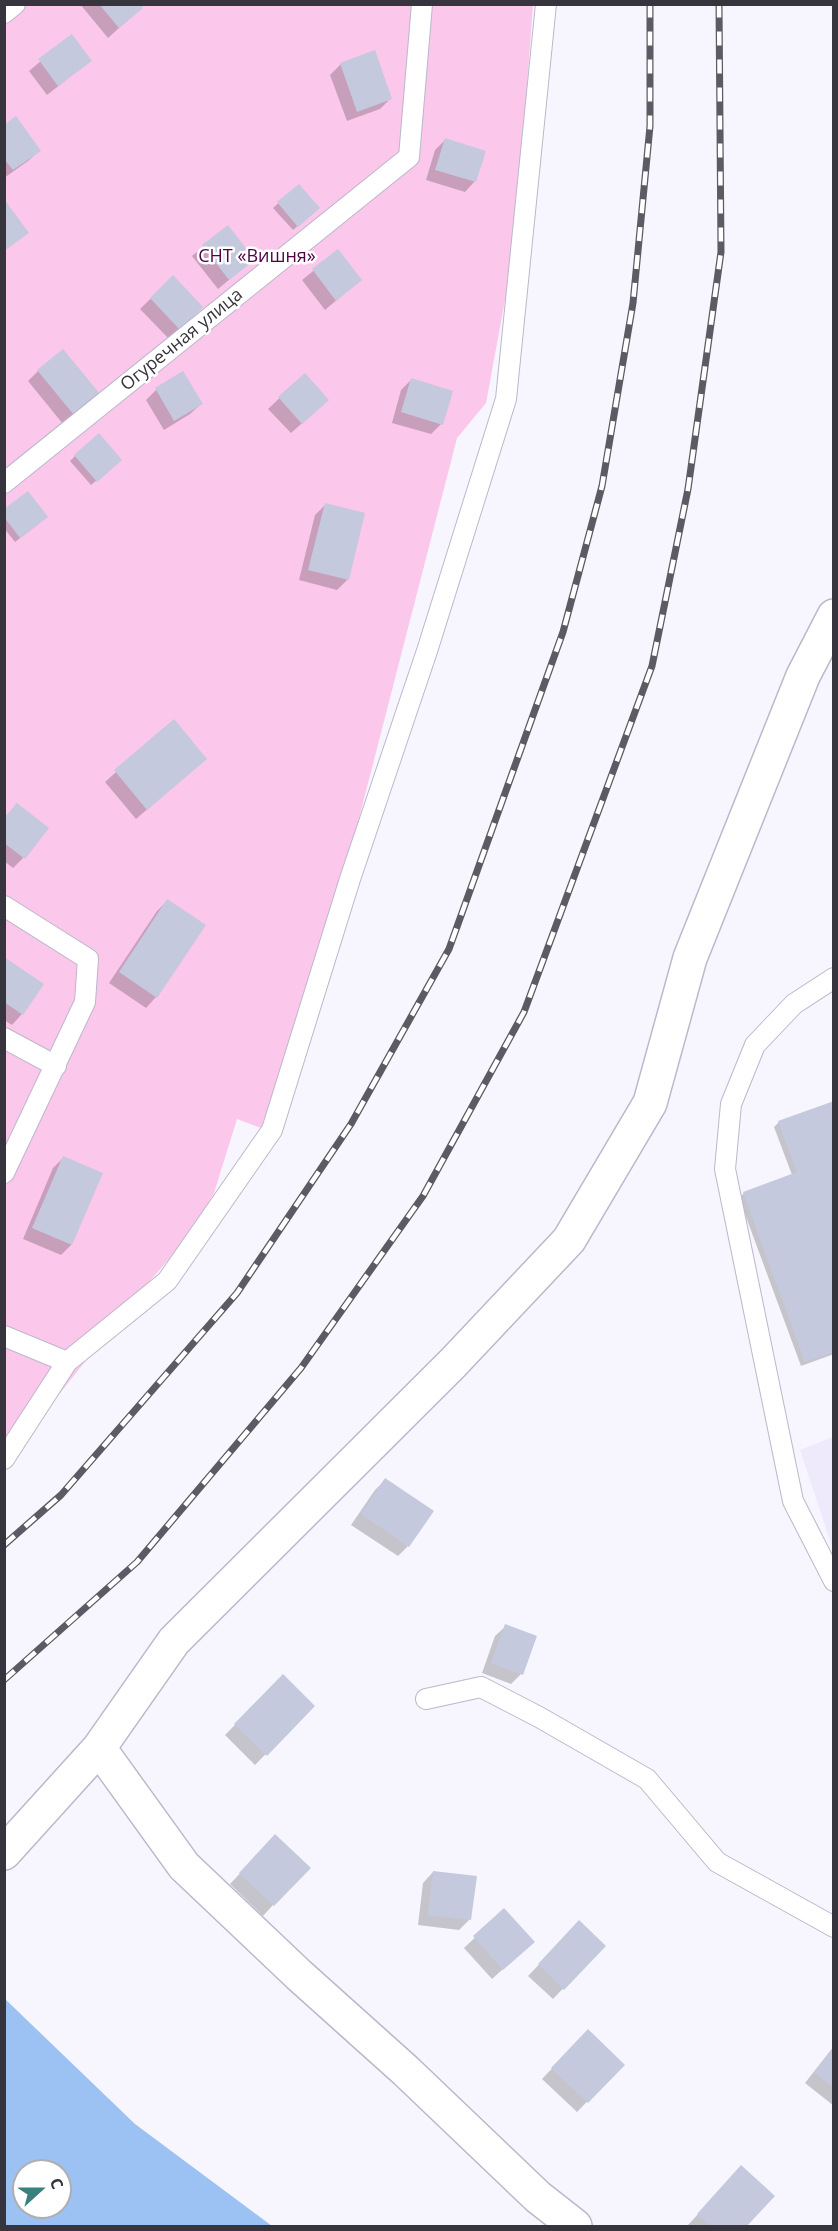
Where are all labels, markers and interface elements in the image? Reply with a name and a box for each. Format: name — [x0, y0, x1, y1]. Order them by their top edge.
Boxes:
park label: СНТ «Вишня» — [198, 246, 316, 268]
street label: Огуречная улица — [117, 284, 247, 396]
north arrow — [12, 2159, 72, 2219]
text: С — [45, 2175, 69, 2192]

